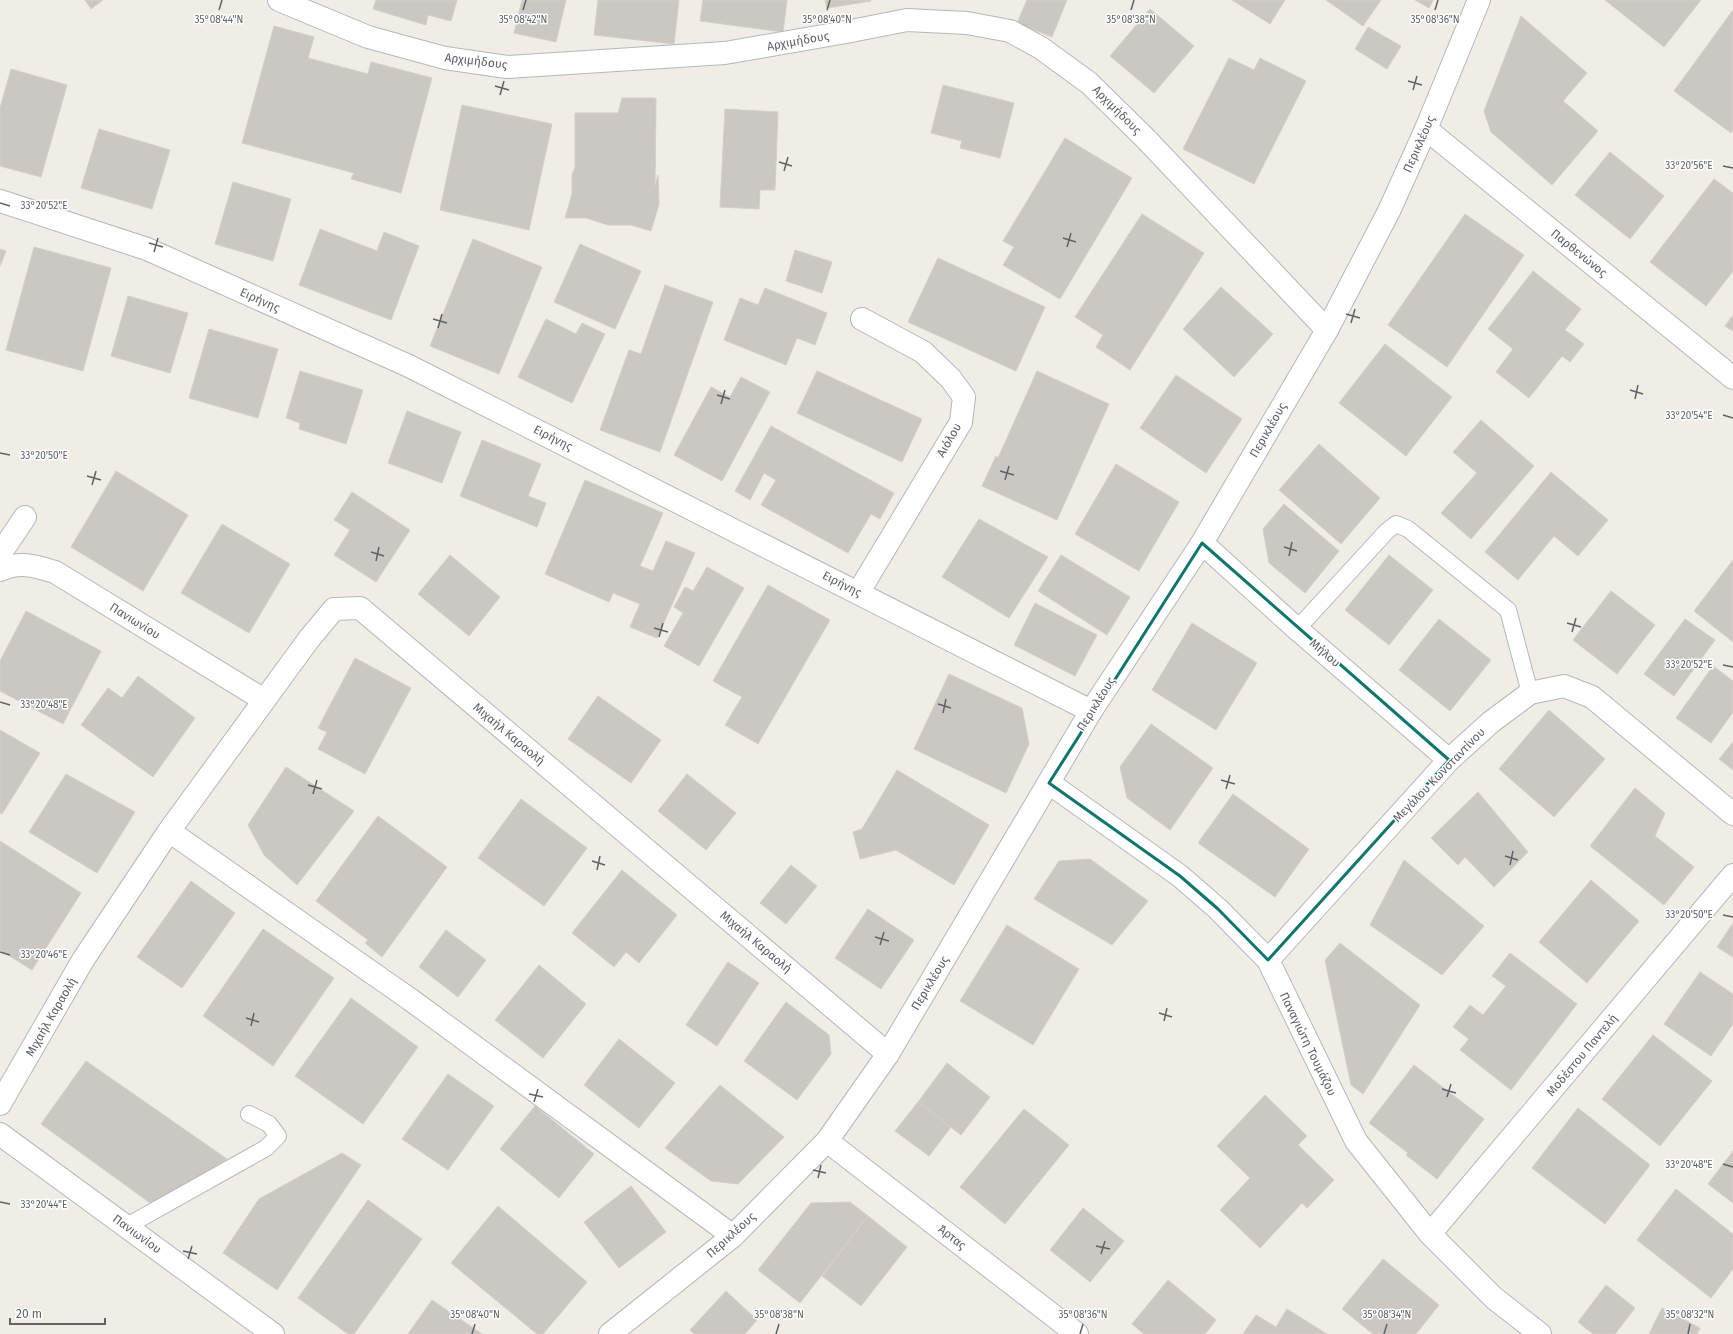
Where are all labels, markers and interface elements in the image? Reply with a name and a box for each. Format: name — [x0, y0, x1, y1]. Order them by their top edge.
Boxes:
text: 35°08'44"N — [195, 14, 243, 26]
text: 35°08'42"N — [499, 14, 547, 26]
text: 35°08'40"N — [802, 14, 852, 26]
text: 35°08'38"N — [1106, 14, 1156, 26]
text: 35°08'36"N — [1410, 14, 1460, 26]
street label: Αρχιμήδους — [766, 29, 831, 53]
street label: Αρχιμήδους — [444, 50, 509, 72]
street label: Αρχιμήδους — [1090, 83, 1145, 138]
street label: Περικλέους — [1400, 113, 1438, 175]
text: 33°20'56"E — [1665, 160, 1713, 172]
text: 33°20'52"E — [20, 200, 68, 212]
street label: Παρθενώνος — [1548, 226, 1610, 280]
street label: Ειρήνης — [238, 285, 282, 315]
street label: Περικλέους — [1247, 400, 1290, 460]
text: 33°20'54"E — [1666, 410, 1713, 422]
street label: Αιόλου — [934, 420, 964, 459]
street label: Ειρήνης — [531, 422, 575, 454]
text: 33°20'50"E — [20, 450, 68, 462]
street label: Ειρήνης — [820, 568, 864, 600]
street label: Πανιωνίου — [107, 600, 163, 642]
street label: Μήλου — [1307, 636, 1343, 670]
text: 33°20'52"E — [1665, 659, 1713, 671]
street label: Περικλέους — [1074, 674, 1118, 734]
text: 33°20'48"E — [20, 699, 68, 711]
street label: Μιχαήλ Καραολή — [470, 700, 548, 768]
street label: Μεγάλου Κωνσταντίνου — [1390, 725, 1488, 825]
street label: Μιχαήλ Καραολή — [717, 908, 795, 976]
text: 33°20'50"E — [1665, 909, 1713, 921]
text: 33°20'46"E — [20, 949, 68, 961]
street label: Περικλέους — [908, 953, 952, 1013]
street label: Μιχαήλ Καραολή — [23, 975, 79, 1059]
street label: Παναγιώτη Τουμάζου — [1277, 990, 1339, 1098]
street label: Μοδέστου Παντελή — [1544, 1011, 1620, 1099]
text: 33°20'48"E — [1665, 1159, 1713, 1171]
text: 33°20'44"E — [21, 1199, 67, 1211]
street label: Περικλέους — [704, 1209, 759, 1261]
street label: Πανιωνίου — [110, 1212, 164, 1256]
street label: Άρτας — [935, 1222, 969, 1252]
scale bar — [10, 1300, 105, 1326]
text: 20 m — [16, 1307, 42, 1321]
text: 35°08'40"N — [450, 1309, 500, 1321]
text: 35°08'38"N — [754, 1309, 804, 1321]
text: 35°08'36"N — [1058, 1309, 1108, 1321]
text: 35°08'34"N — [1363, 1309, 1411, 1321]
text: 35°08'32"N — [1666, 1309, 1714, 1321]

